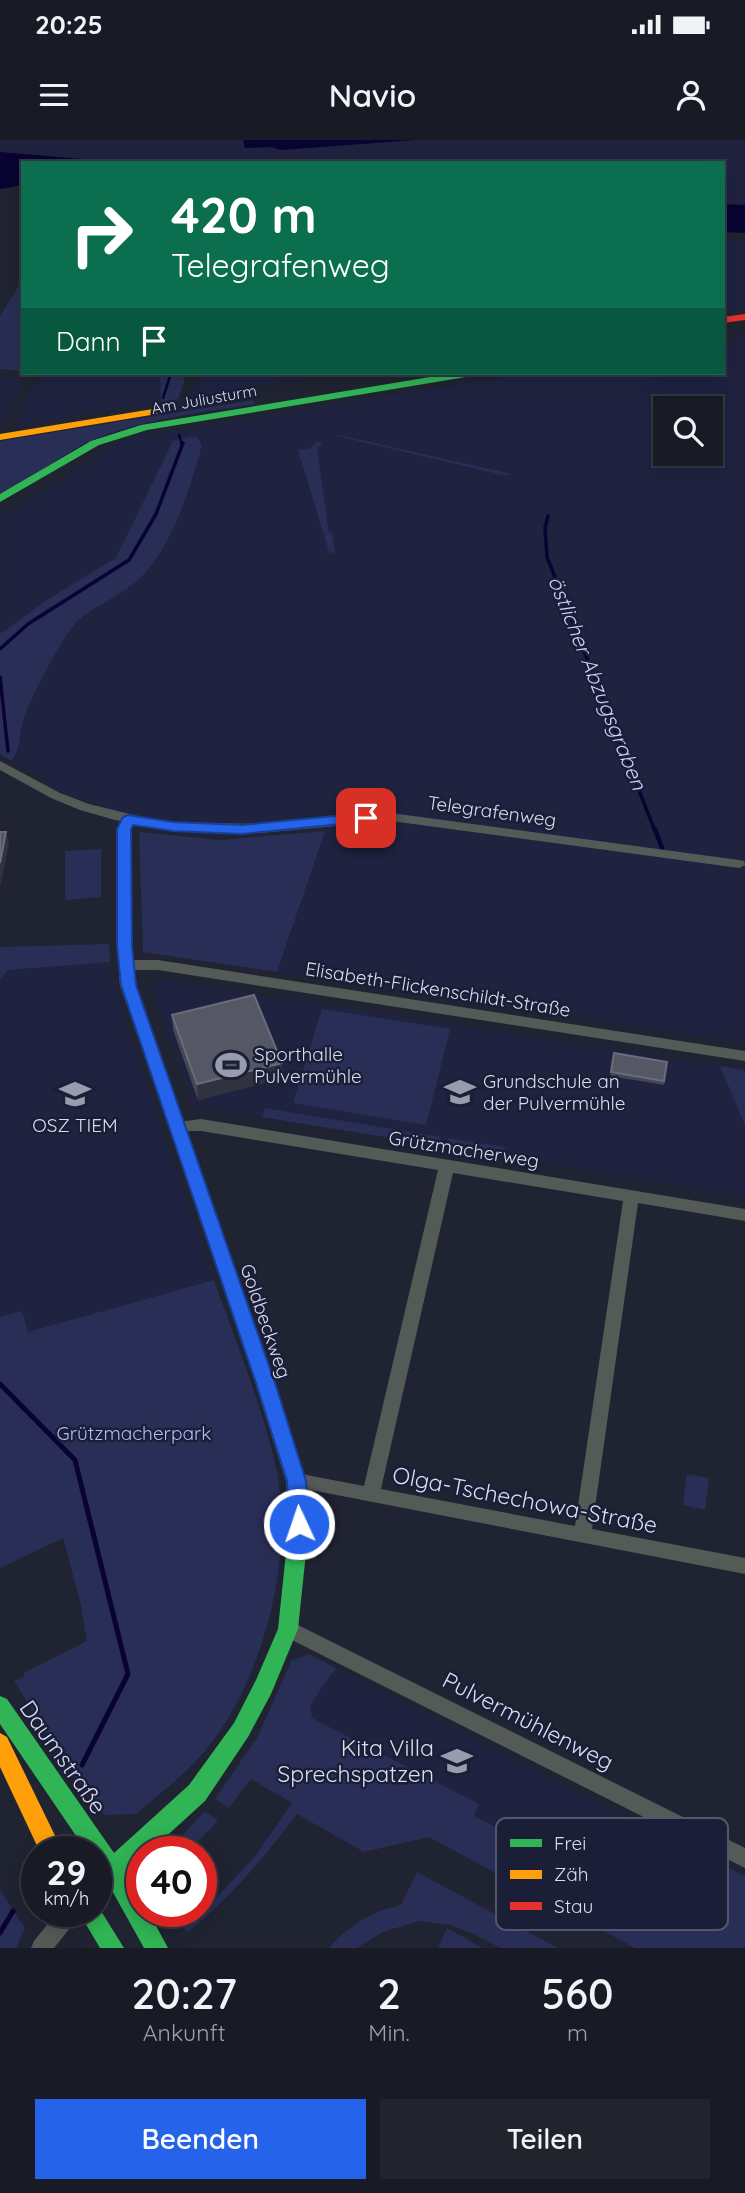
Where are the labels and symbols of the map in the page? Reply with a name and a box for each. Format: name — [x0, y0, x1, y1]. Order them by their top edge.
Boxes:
street label: Am Juliusturm — [150, 380, 258, 418]
water label: östlicher Abzugsgraben — [543, 572, 653, 794]
pin — [336, 788, 396, 848]
street label: Telegrafenweg — [426, 790, 558, 832]
street label: Elisabeth-Flickenschildt-Straße — [304, 956, 572, 1022]
place label: Sporthalle Pulvermühle — [254, 1042, 362, 1088]
sports icon: Sporthalle Pulvermühle — [214, 1048, 248, 1082]
place label: Grundschule an der Pulvermühle — [483, 1069, 626, 1115]
school or university icon: Grundschule an der Pulvermühle — [443, 1075, 477, 1109]
school or university icon: OSZ TIEM — [58, 1077, 92, 1111]
place label: OSZ TIEM — [32, 1113, 118, 1137]
street label: Grützmacherweg — [387, 1125, 541, 1173]
street label: Goldbeckweg — [235, 1261, 297, 1381]
park label: Grützmacherpark — [57, 1421, 211, 1445]
street label: Olga-Tschechowa-Straße — [390, 1460, 660, 1539]
position arrow — [262, 1487, 336, 1561]
street label: Pulvermühlenweg — [438, 1665, 619, 1776]
street label: Daumstraße — [14, 1694, 113, 1819]
place label: Kita Villa Sprechspatzen — [277, 1733, 434, 1788]
school or university icon: Kita Villa Sprechspatzen — [440, 1744, 474, 1778]
legend — [496, 1818, 728, 1930]
text: Frei — [554, 1831, 586, 1855]
speed limit sign: 40 — [126, 1836, 217, 1927]
text: Zäh — [554, 1862, 589, 1886]
text: Stau — [554, 1894, 593, 1918]

